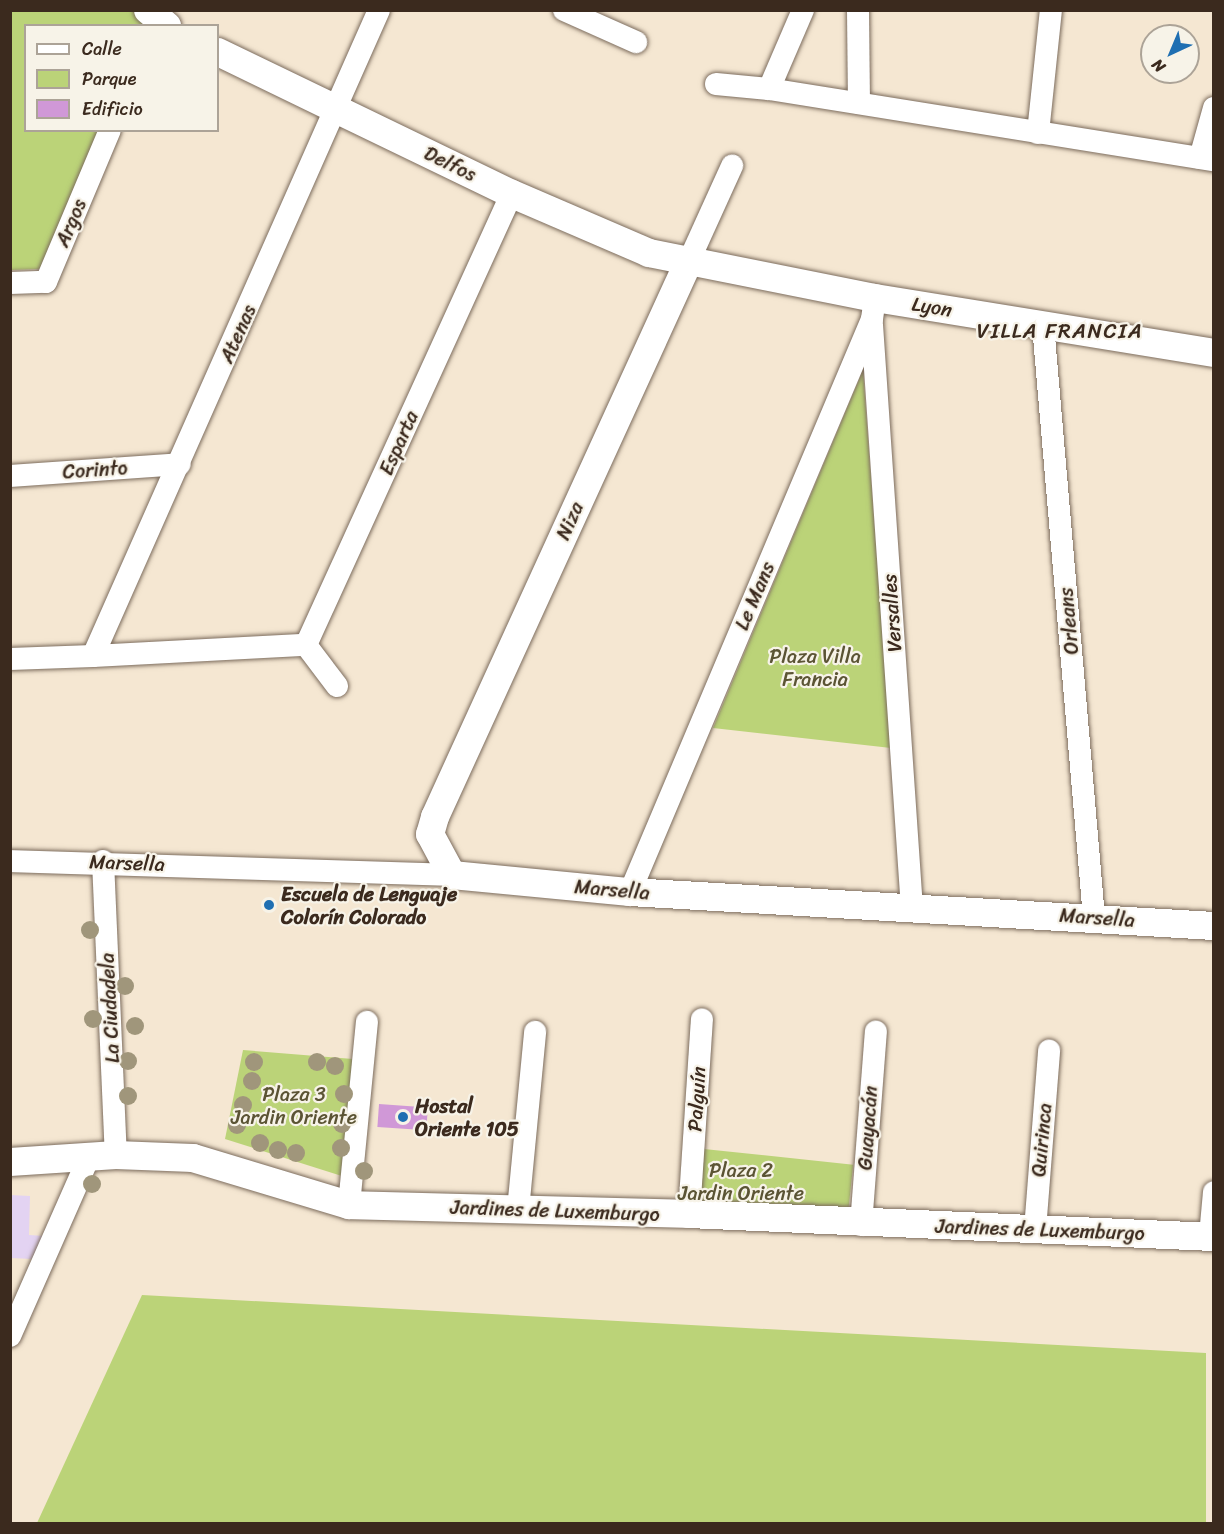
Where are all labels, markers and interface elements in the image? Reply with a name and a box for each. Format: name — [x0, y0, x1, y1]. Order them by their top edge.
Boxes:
legend — [24, 24, 219, 132]
north arrow — [1140, 24, 1200, 84]
text: Calle — [82, 33, 122, 65]
text: N — [1144, 52, 1173, 80]
text: Parque — [82, 63, 136, 95]
text: Edificio — [82, 93, 143, 125]
street label: Delfos — [420, 141, 480, 187]
street label: Argos — [50, 195, 92, 251]
street label: Lyon — [910, 292, 954, 322]
street label: Atenas — [215, 301, 261, 367]
district label: VILLA FRANCIA — [978, 318, 1142, 344]
street label: Esparta — [374, 407, 424, 479]
street label: Corinto — [62, 456, 128, 484]
street label: Niza — [551, 498, 589, 544]
street label: Le Mans — [730, 559, 780, 633]
street label: Versalles — [877, 573, 907, 653]
street label: Orleans — [1054, 586, 1084, 656]
park label: Plaza Villa Francia — [769, 644, 861, 691]
street label: Marsella — [89, 850, 165, 876]
street label: Marsella — [573, 875, 651, 905]
place label: Escuela de Lenguaje Colorín Colorado — [281, 882, 457, 929]
marker: Escuela de Lenguaje Colorín Colorado — [262, 898, 276, 912]
street label: Marsella — [1059, 903, 1135, 933]
street label: La Ciudadela — [95, 952, 125, 1064]
street label: Palguín — [683, 1066, 711, 1132]
park label: Plaza 3 Jardin Oriente — [231, 1083, 357, 1130]
street label: Guayacán — [853, 1085, 883, 1171]
place label: Hostal Oriente 105 — [415, 1094, 519, 1141]
street label: Quirinca — [1027, 1102, 1057, 1178]
marker: Hostal Oriente 105 — [396, 1110, 410, 1124]
park label: Plaza 2 Jardin Oriente — [678, 1158, 804, 1205]
street label: Jardines de Luxemburgo — [450, 1195, 660, 1227]
street label: Jardines de Luxemburgo — [935, 1214, 1145, 1246]

